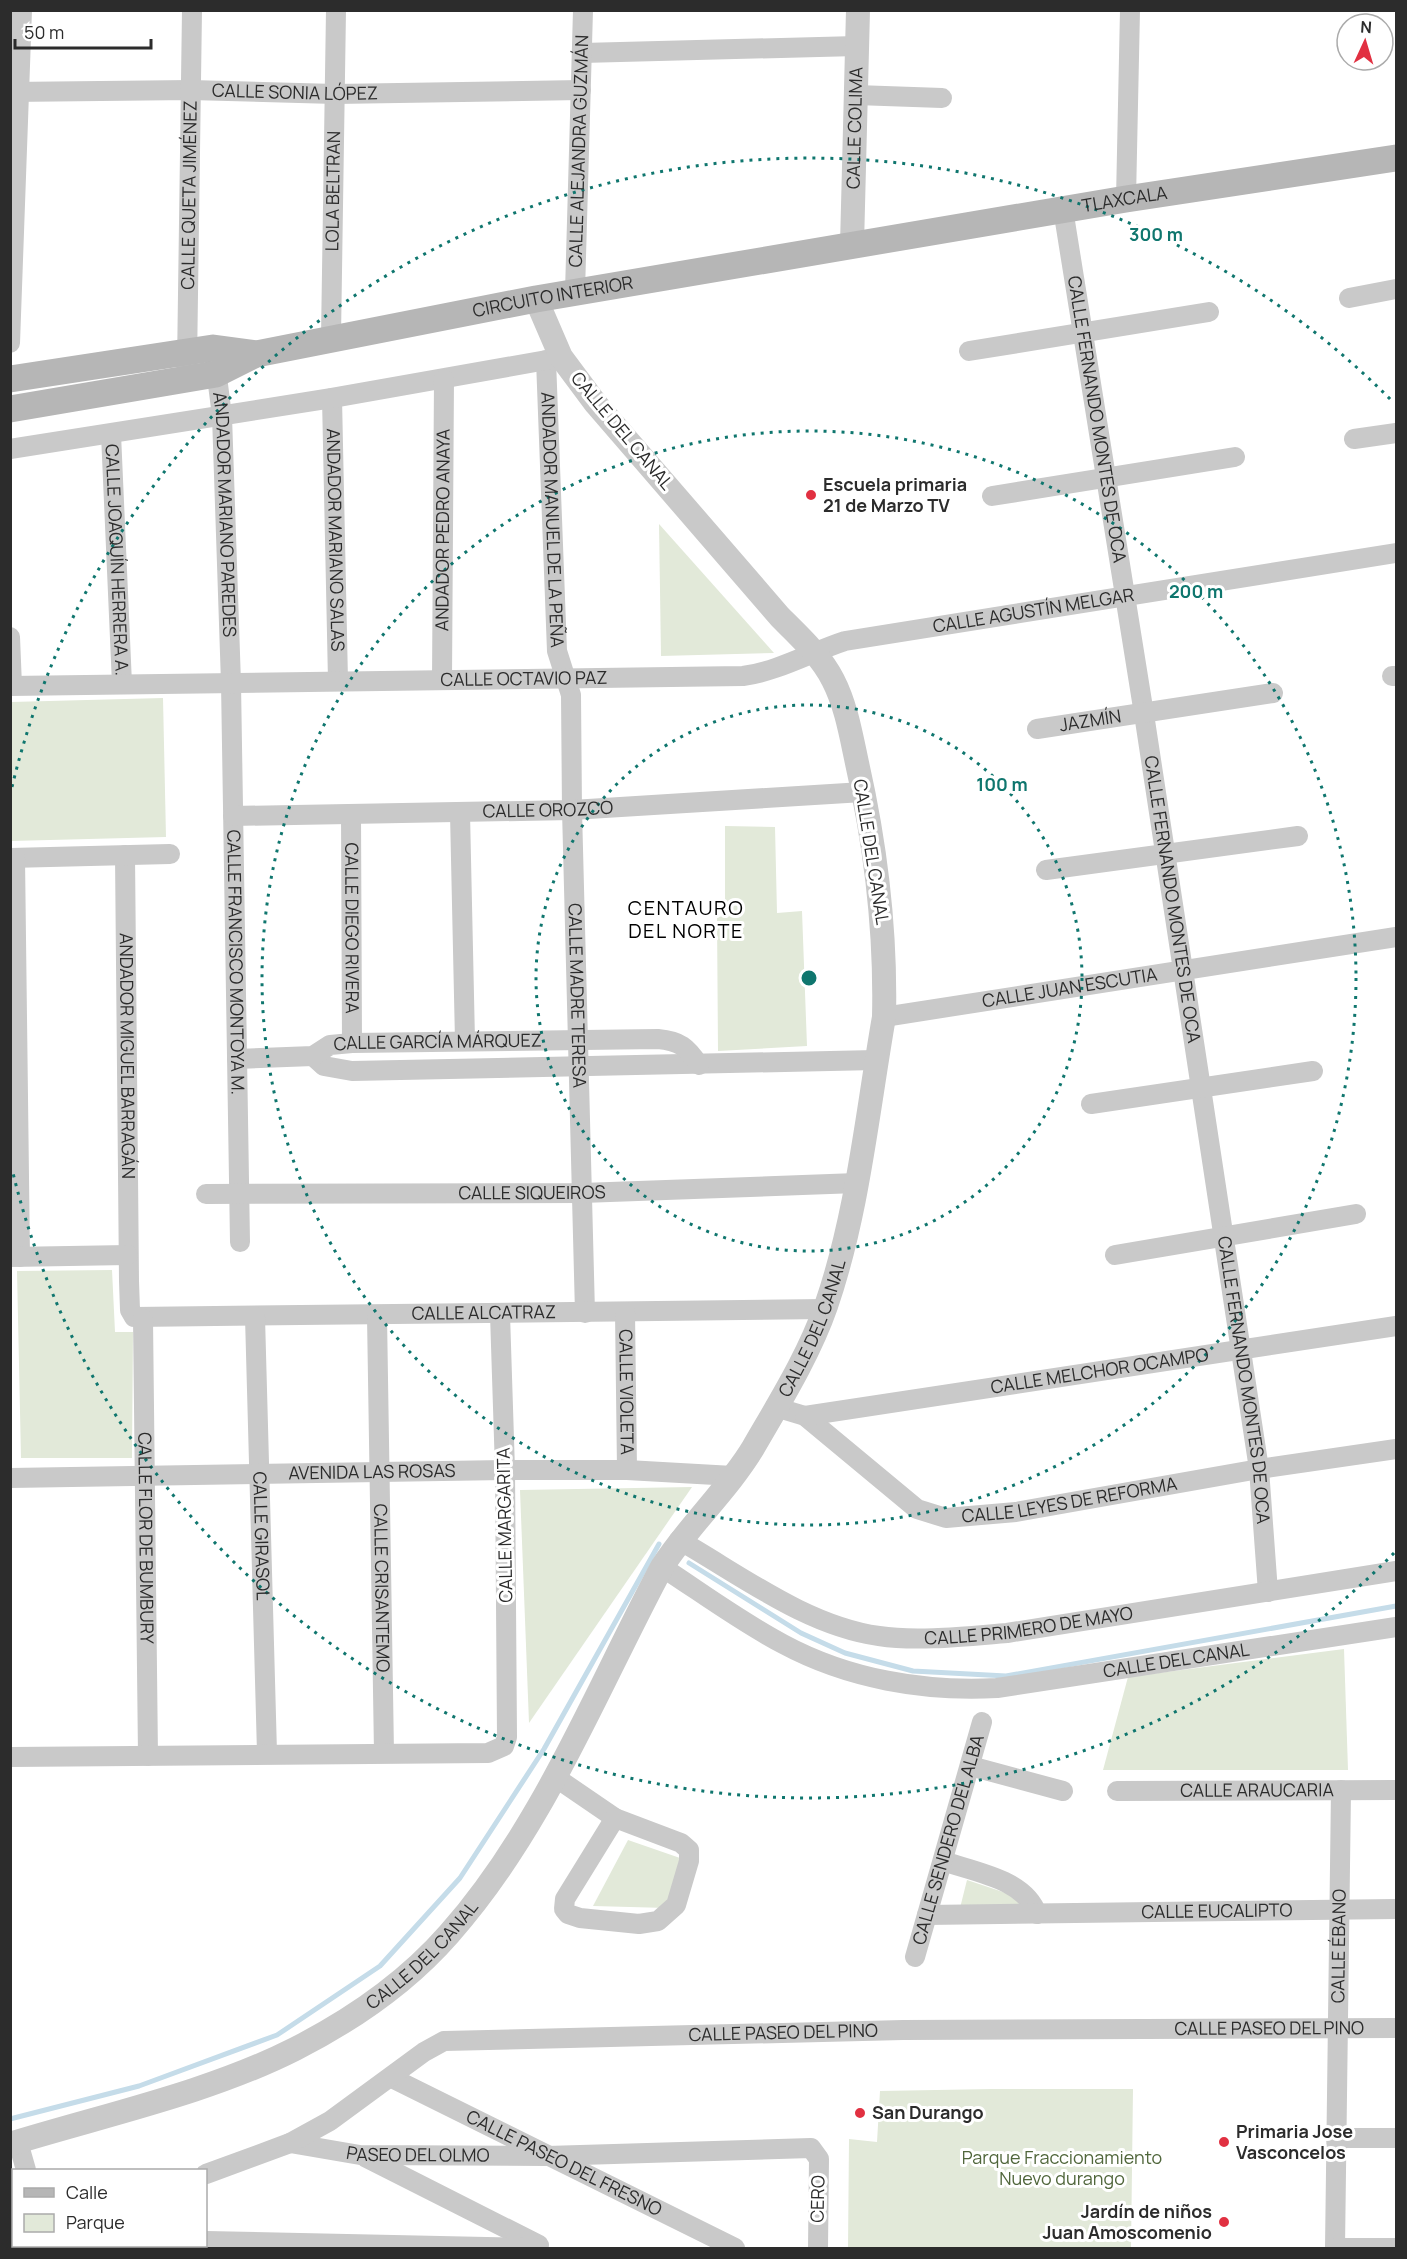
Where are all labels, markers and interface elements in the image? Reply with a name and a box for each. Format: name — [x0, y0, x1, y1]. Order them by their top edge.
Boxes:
scale bar — [15, 12, 152, 50]
north arrow — [1335, 12, 1395, 72]
text: N — [1360, 16, 1373, 38]
text: 50 m — [24, 20, 64, 44]
street label: CALLE ALEJANDRA GUZMÁN — [563, 34, 593, 268]
street label: CALLE COLIMA — [840, 66, 868, 189]
street label: CALLE SONIA LÓPEZ — [212, 78, 378, 105]
street label: CALLE QUETA JIMÉNEZ — [175, 100, 202, 290]
street label: LOLA BELTRAN — [319, 131, 345, 251]
street label: TLAXCALA — [1080, 180, 1169, 217]
text: 300 m — [1129, 222, 1183, 246]
street label: CIRCUITO INTERIOR — [470, 270, 635, 322]
street label: CALLE FERNANDO MONTES DE OCA — [1063, 274, 1133, 565]
street label: CALLE DEL CANAL — [566, 366, 679, 494]
street label: ANDADOR MARIANO PAREDES — [208, 390, 242, 638]
street label: ANDADOR MANUEL DE LA PEÑA — [536, 392, 570, 649]
street label: ANDADOR MARIANO SALAS — [322, 428, 350, 652]
street label: ANDADOR PEDRO ANAYA — [429, 428, 455, 631]
street label: CALLE JOAQUÍN HERRERA A. — [100, 443, 135, 676]
place label: Escuela primaria 21 de Marzo TV — [823, 472, 967, 517]
marker: Escuela primaria 21 de Marzo TV — [804, 488, 818, 502]
text: 200 m — [1169, 579, 1223, 603]
street label: CALLE AGUSTÍN MELGAR — [931, 582, 1136, 638]
street label: CALLE OCTAVIO PAZ — [440, 665, 608, 691]
street label: JAZMÍN — [1058, 703, 1123, 736]
street label: CALLE FERNANDO MONTES DE OCA — [1140, 754, 1207, 1045]
text: 100 m — [976, 772, 1028, 796]
street label: CALLE DEL CANAL — [849, 777, 895, 926]
street label: CALLE OROZCO — [482, 794, 614, 823]
street label: CALLE FRANCISCO MONTOYA M. — [222, 830, 251, 1095]
street label: CALLE DIEGO RIVERA — [340, 842, 365, 1014]
district label: CENTAURO DEL NORTE — [628, 894, 744, 944]
street label: CALLE MADRE TERESA — [563, 903, 592, 1089]
street label: ANDADOR MIGUEL BARRAGÁN — [115, 933, 141, 1179]
street label: CALLE JUAN ESCUTIA — [980, 961, 1159, 1012]
centre of rings — [799, 968, 819, 988]
street label: CALLE GARCÍA MÁRQUEZ — [332, 1028, 542, 1056]
street label: CALLE SIQUEIROS — [458, 1179, 606, 1204]
street label: CALLE FERNANDO MONTES DE OCA — [1213, 1234, 1276, 1525]
street label: CALLE DEL CANAL — [772, 1257, 851, 1401]
street label: CALLE ALCATRAZ — [412, 1299, 556, 1325]
street label: CALLE VIOLETA — [614, 1329, 640, 1456]
street label: CALLE MELCHOR OCAMPO — [989, 1342, 1210, 1399]
street label: CALLE FLOR DE BUMBURY — [133, 1432, 160, 1645]
street label: CALLE MARGARITA — [491, 1447, 517, 1603]
street label: AVENIDA LAS ROSAS — [288, 1458, 456, 1484]
street label: CALLE GIRASOL — [248, 1471, 276, 1601]
street label: CALLE LEYES DE REFORMA — [961, 1471, 1179, 1528]
street label: CALLE CRISANTEMO — [369, 1503, 396, 1672]
street label: CALLE PRIMERO DE MAYO — [924, 1600, 1134, 1650]
street label: CALLE DEL CANAL — [1101, 1637, 1251, 1683]
street label: CALLE SENDERO DEL ALBA — [906, 1731, 989, 1947]
street label: CALLE ARAUCARIA — [1180, 1777, 1334, 1802]
street label: CALLE ÉBANO — [1325, 1889, 1351, 2003]
street label: CALLE DEL CANAL — [361, 1896, 483, 2014]
street label: CALLE EUCALIPTO — [1141, 1897, 1293, 1923]
street label: CALLE PASEO DEL PINO — [1174, 2015, 1364, 2040]
street label: CALLE PASEO DEL PINO — [688, 2018, 878, 2046]
place label: San Durango — [872, 2100, 984, 2124]
street label: CALLE PASEO DEL FRESNO — [463, 2104, 666, 2221]
marker: San Durango — [853, 2106, 867, 2120]
place label: Primaria Jose Vasconcelos — [1236, 2119, 1353, 2164]
marker: Primaria Jose Vasconcelos — [1217, 2135, 1231, 2149]
street label: PASEO DEL OLMO — [345, 2140, 490, 2167]
park label: Parque Fraccionamiento Nuevo durango — [962, 2145, 1162, 2190]
legend — [12, 2169, 207, 2247]
street label: CERO — [805, 2175, 829, 2223]
text: Calle — [66, 2180, 108, 2204]
place label: Jardín de niños Juan Amoscomenio — [1043, 2199, 1212, 2244]
text: Parque — [66, 2210, 125, 2234]
marker: Jardín de niños Juan Amoscomenio — [1217, 2215, 1231, 2229]

